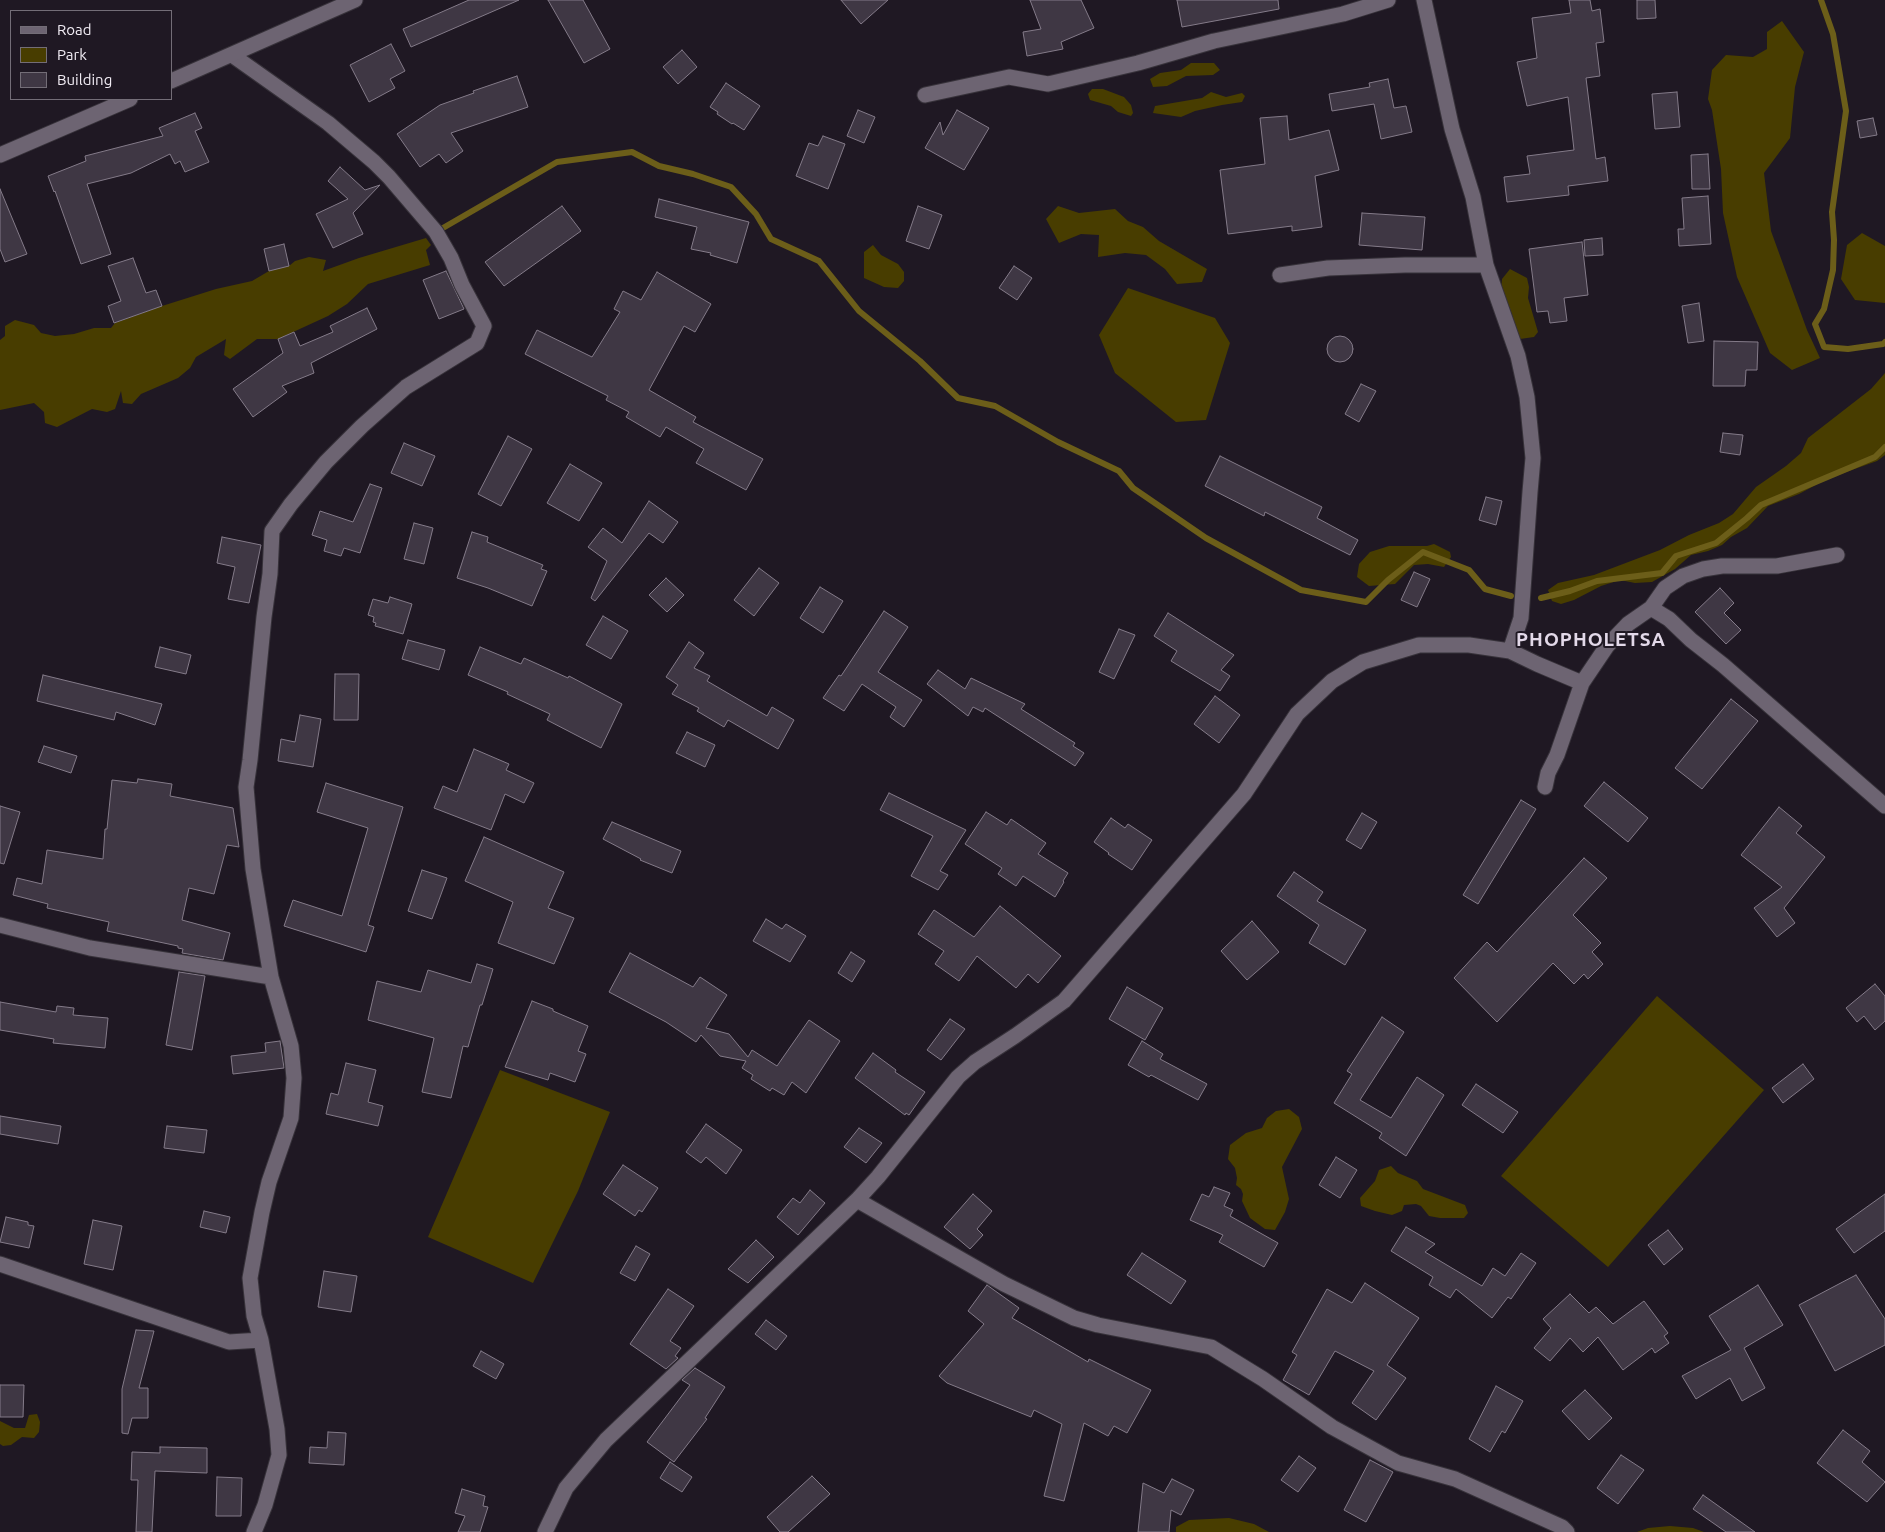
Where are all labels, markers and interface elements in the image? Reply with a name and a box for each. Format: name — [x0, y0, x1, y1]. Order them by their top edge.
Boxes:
legend — [10, 10, 172, 100]
text: Road — [57, 21, 92, 38]
text: Park — [57, 46, 87, 63]
text: Building — [57, 71, 112, 88]
district label: PHOPHOLETSA — [1515, 629, 1667, 651]

